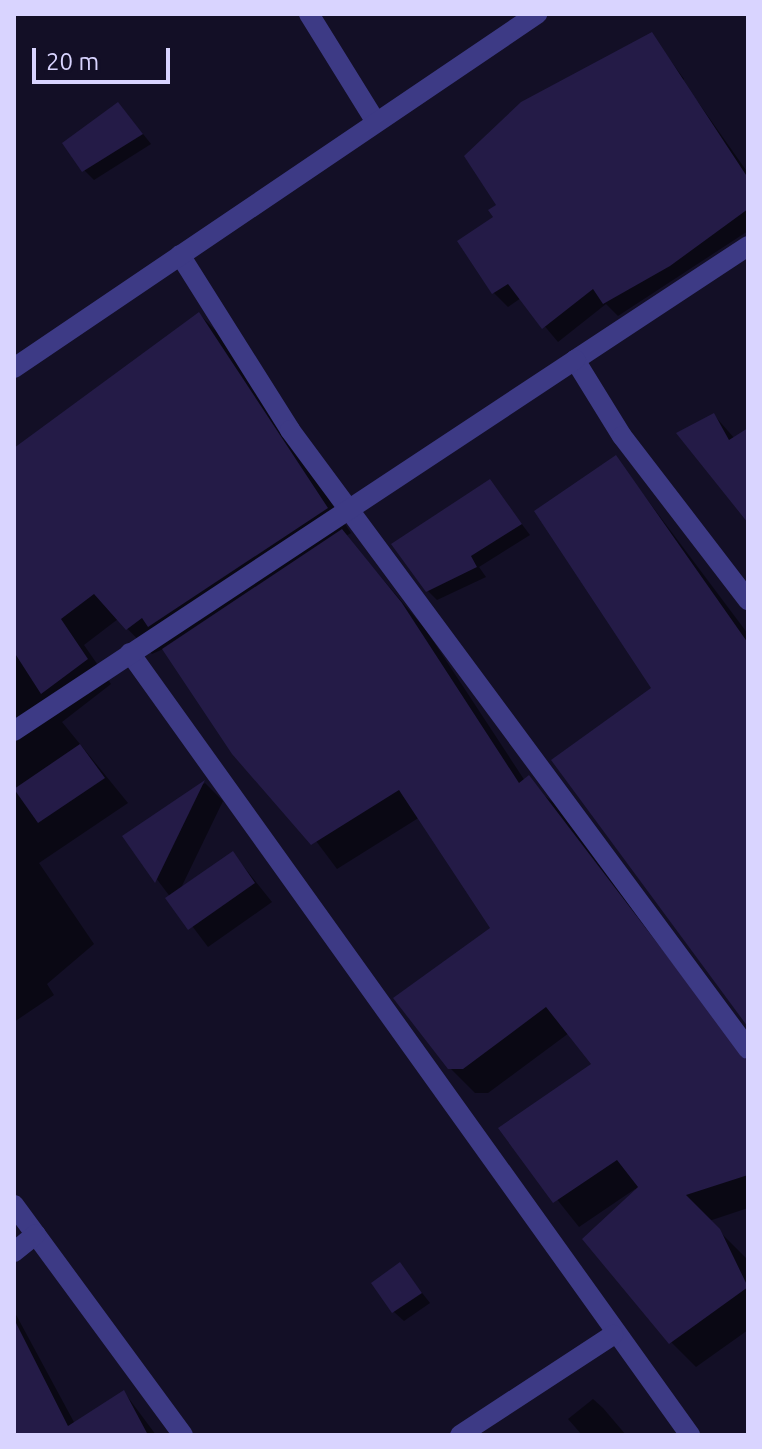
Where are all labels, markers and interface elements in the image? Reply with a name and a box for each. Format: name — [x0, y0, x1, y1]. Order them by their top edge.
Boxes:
scale bar — [36, 32, 174, 82]
text: 20 m — [46, 48, 99, 75]

